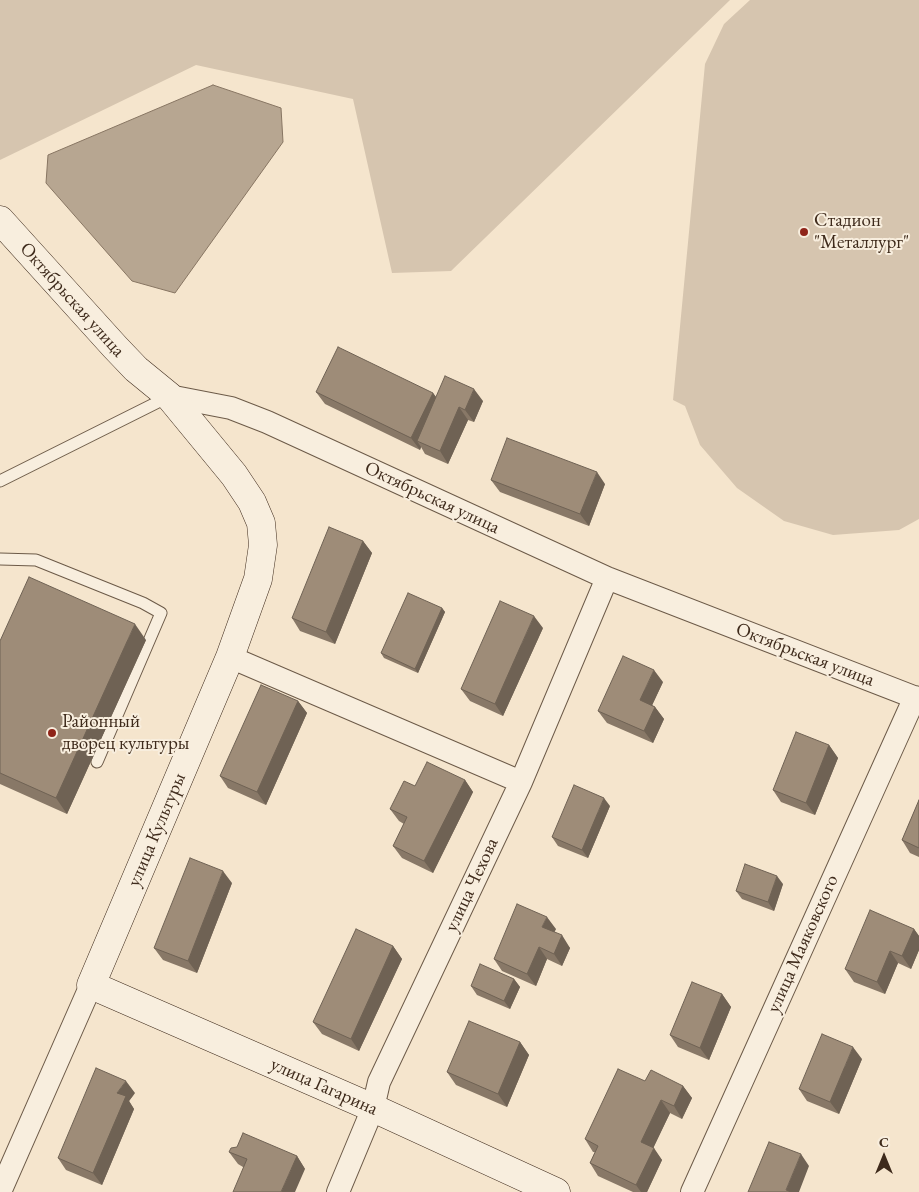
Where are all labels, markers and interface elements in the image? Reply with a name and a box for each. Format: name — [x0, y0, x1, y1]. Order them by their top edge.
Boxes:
place label: Стадион "Металлург" — [814, 210, 909, 254]
marker: Стадион "Металлург" — [798, 226, 810, 238]
street label: Октябрьская улица — [15, 238, 129, 362]
street label: Октябрьская улица — [361, 457, 503, 539]
street label: Октябрьская улица — [733, 618, 877, 692]
place label: Районный дворец культуры — [62, 711, 189, 755]
marker: Районный дворец культуры — [46, 727, 58, 739]
street label: улица Культуры — [123, 770, 191, 890]
street label: улица Чехова — [440, 834, 504, 936]
street label: улица Маяковского — [762, 871, 844, 1017]
street label: улица Гагарина — [267, 1053, 381, 1121]
north arrow — [859, 1132, 909, 1182]
text: С — [879, 1133, 889, 1151]

